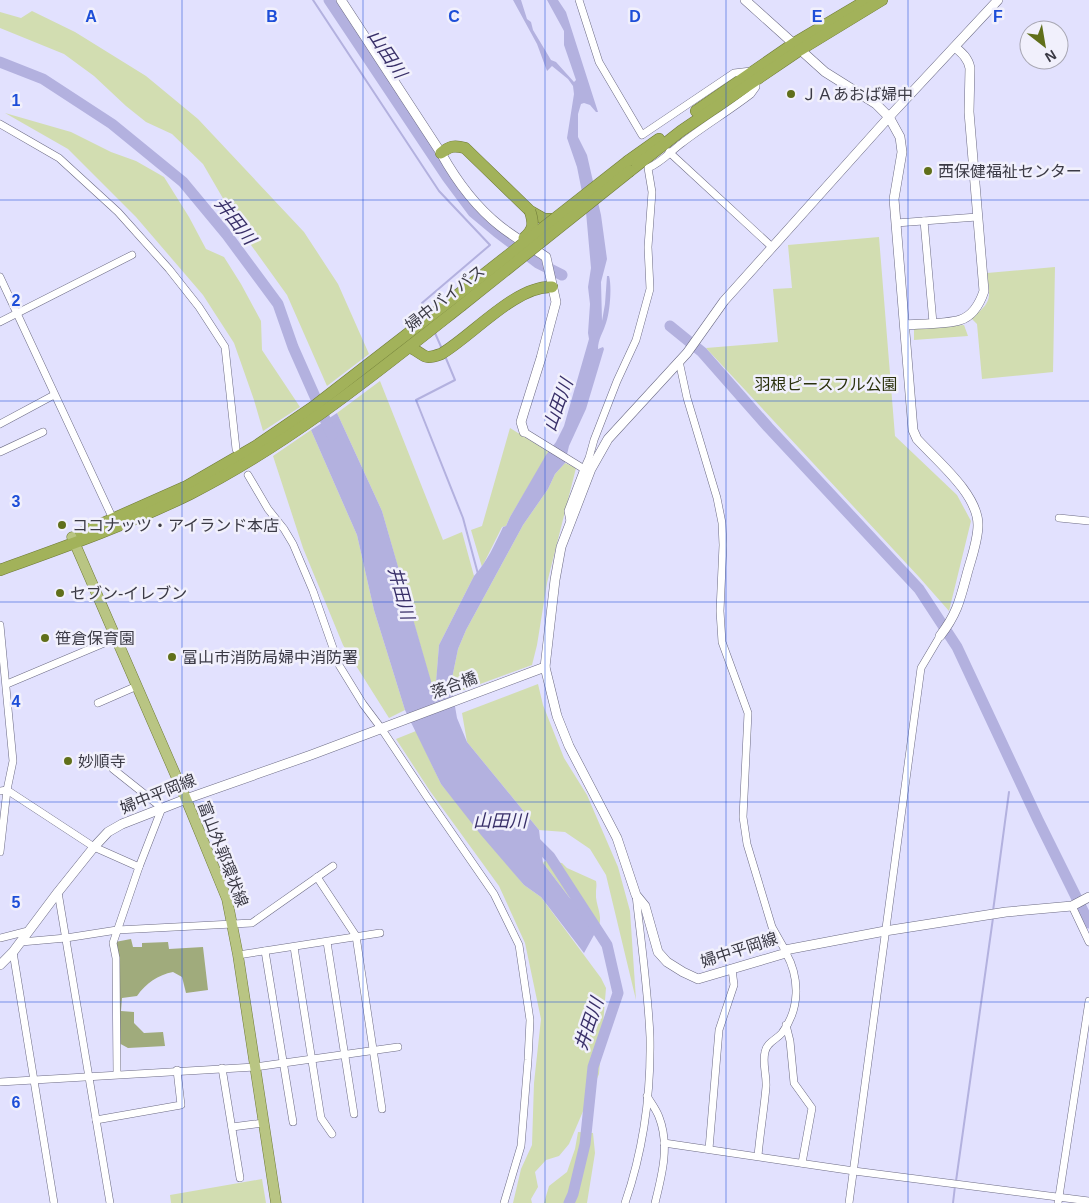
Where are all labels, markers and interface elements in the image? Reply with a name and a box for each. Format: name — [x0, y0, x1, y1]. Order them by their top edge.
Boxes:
text: A — [85, 8, 97, 25]
text: B — [266, 8, 278, 25]
text: C — [448, 8, 460, 25]
text: D — [629, 8, 641, 25]
text: E — [812, 8, 823, 25]
text: F — [993, 8, 1003, 25]
north arrow — [1019, 20, 1069, 70]
water label: 山田川 — [364, 26, 412, 84]
text: N — [1042, 47, 1059, 66]
place label: ＪＡあおば婦中 — [801, 86, 913, 103]
marker: ＪＡあおば婦中 — [785, 88, 797, 100]
text: 1 — [12, 92, 21, 109]
place label: 西保健福祉センター — [938, 163, 1082, 180]
marker: 西保健福祉センター — [922, 165, 934, 177]
water label: 井田川 — [210, 194, 261, 250]
street label: 婦中バイパス — [402, 262, 488, 334]
text: 2 — [12, 292, 21, 309]
water label: 山田川 — [539, 374, 577, 434]
park label: 羽根ピースフル公園 — [754, 376, 898, 393]
text: 3 — [12, 493, 21, 510]
place label: ココナッツ・アイランド本店 — [72, 517, 279, 534]
marker: ココナッツ・アイランド本店 — [56, 519, 68, 531]
water label: 井田川 — [384, 564, 418, 624]
place label: セブン-イレブン — [70, 585, 187, 602]
marker: セブン-イレブン — [54, 587, 66, 599]
place label: 笹倉保育園 — [55, 630, 135, 647]
marker: 笹倉保育園 — [39, 632, 51, 644]
place label: 富山市消防局婦中消防署 — [182, 649, 358, 666]
marker: 富山市消防局婦中消防署 — [166, 651, 178, 663]
street label: 落合橋 — [429, 669, 479, 701]
text: 4 — [12, 693, 21, 710]
place label: 妙順寺 — [78, 753, 126, 770]
marker: 妙順寺 — [62, 755, 74, 767]
street label: 婦中平岡線 — [118, 771, 198, 817]
street label: 富山外郭環状線 — [195, 799, 251, 909]
water label: 山田川 — [473, 811, 529, 831]
text: 5 — [12, 894, 21, 911]
street label: 婦中平岡線 — [698, 930, 780, 970]
water label: 井田川 — [571, 993, 608, 1053]
text: 6 — [12, 1094, 21, 1111]

